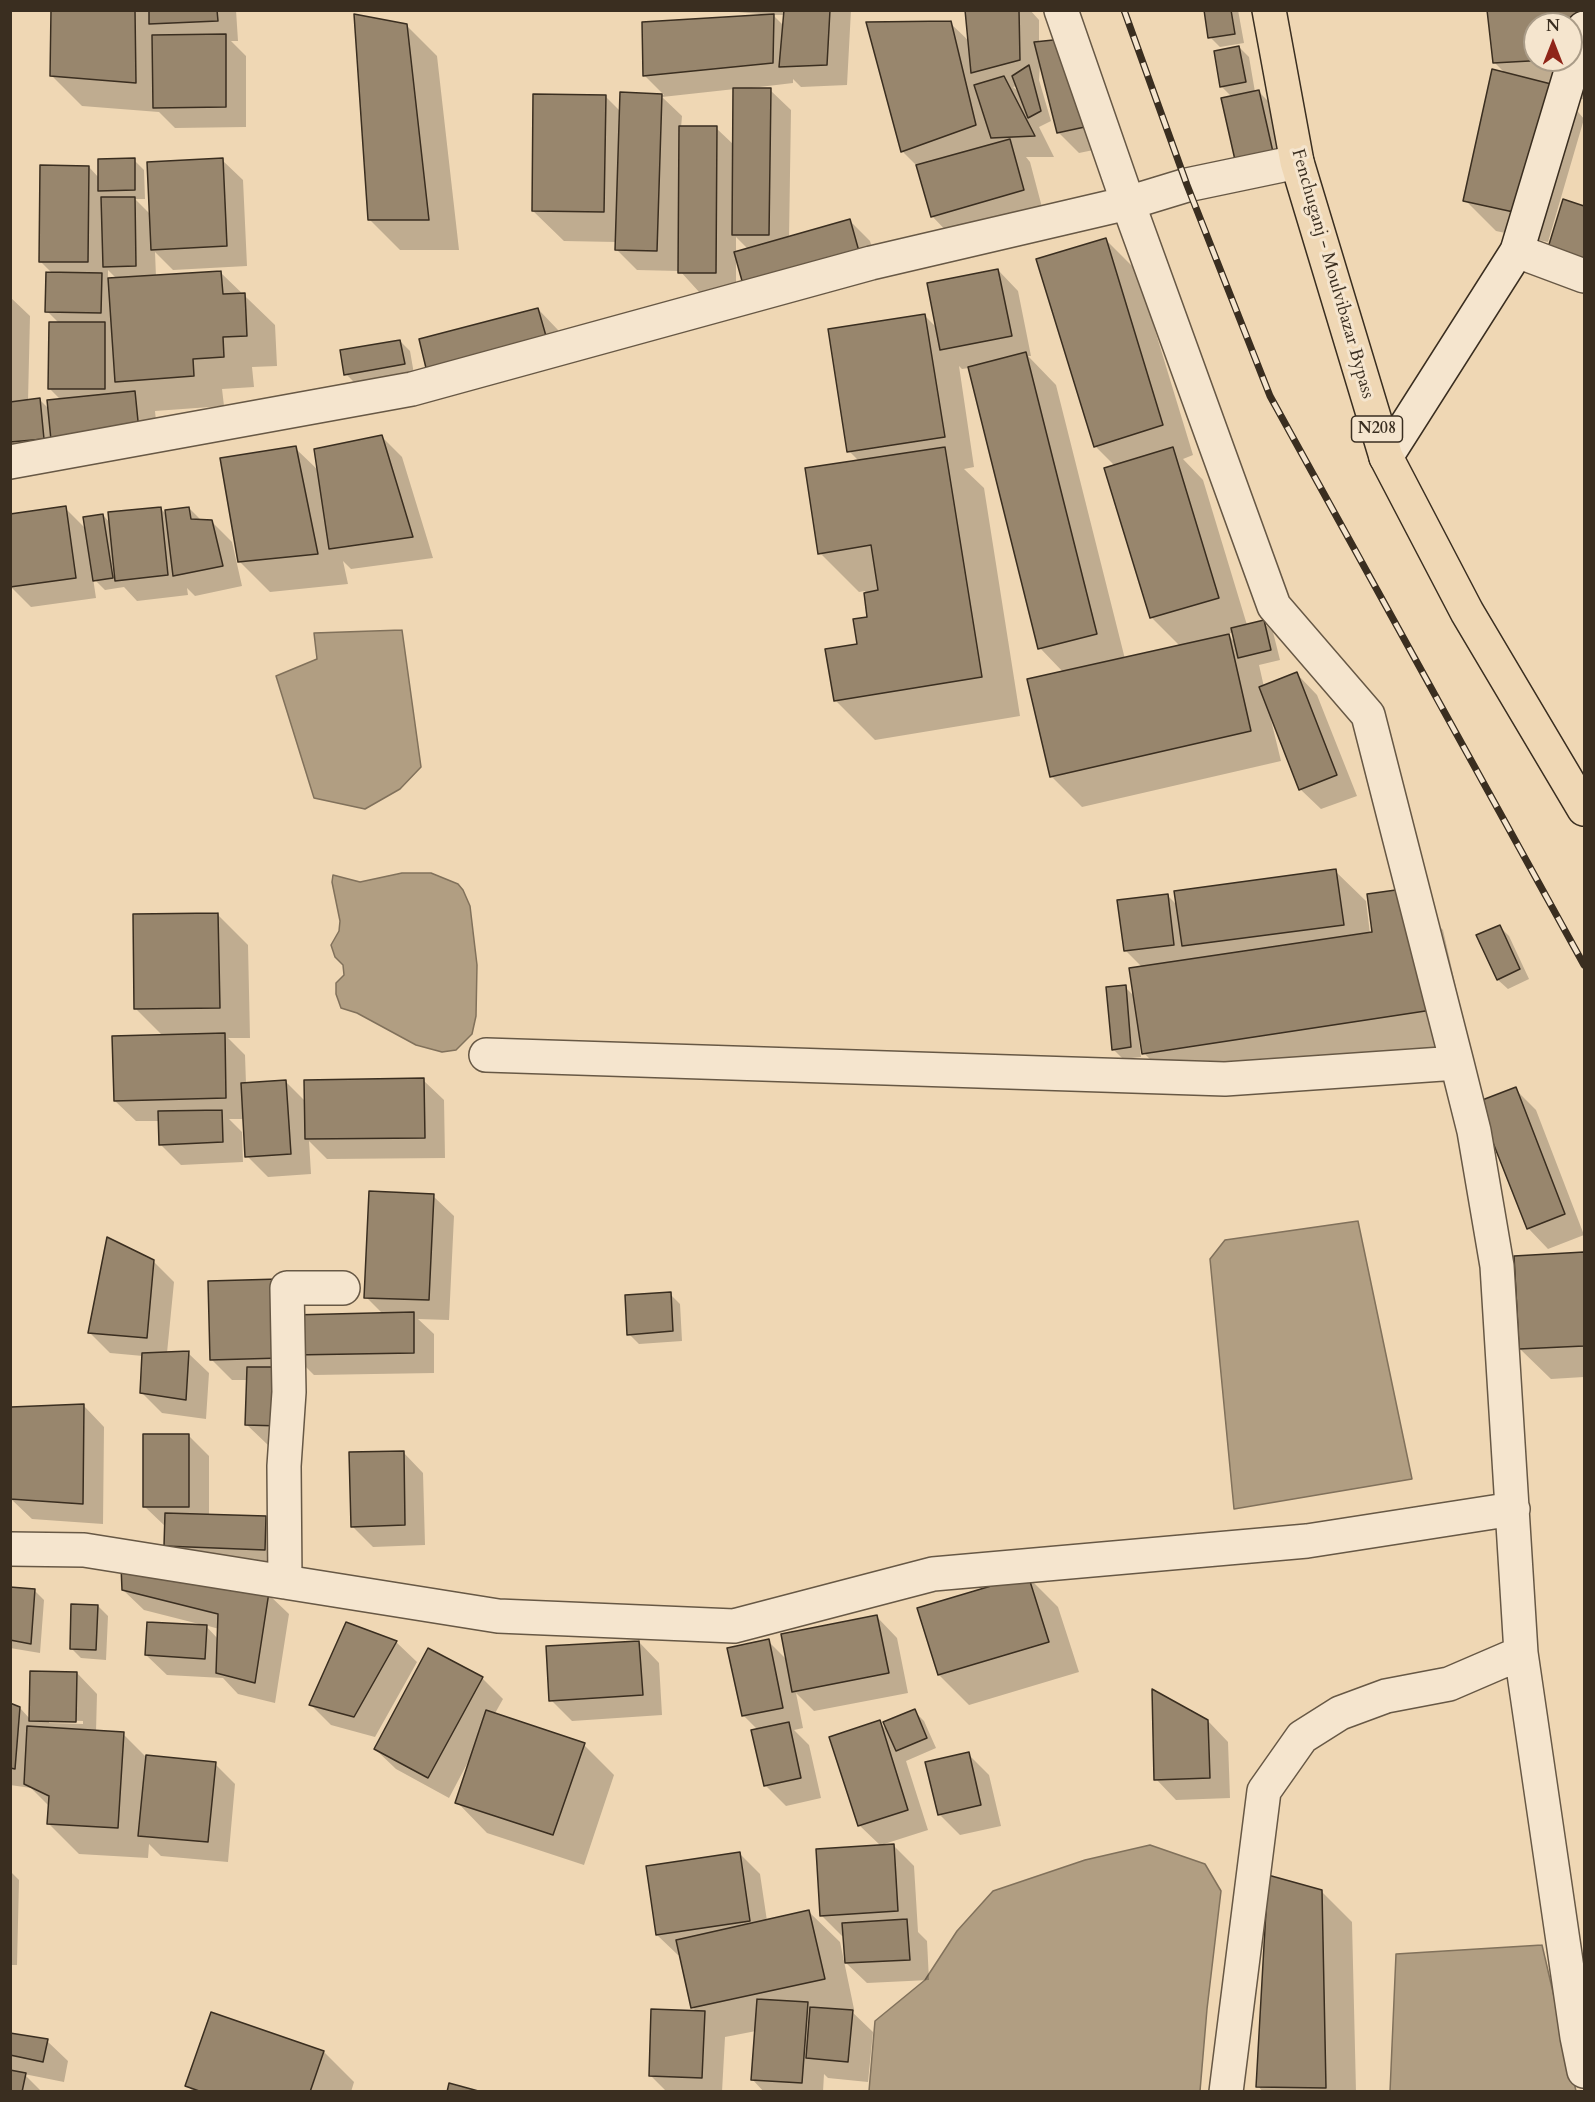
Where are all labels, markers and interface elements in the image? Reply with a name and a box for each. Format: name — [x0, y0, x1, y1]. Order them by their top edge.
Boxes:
north arrow — [1523, 12, 1583, 72]
text: N — [1546, 15, 1560, 37]
street label: Fenchuganj - Moulvibazar Bypass — [1286, 147, 1378, 401]
road number: N208 — [1352, 416, 1402, 442]

